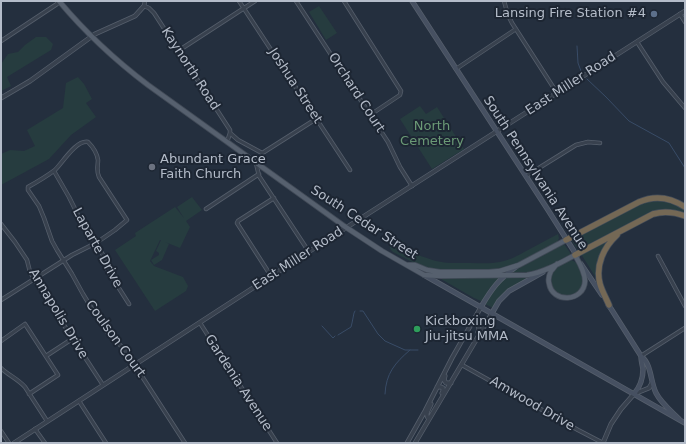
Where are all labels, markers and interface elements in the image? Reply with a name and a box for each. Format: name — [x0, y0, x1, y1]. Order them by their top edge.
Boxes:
place label: Lansing Fire Station #4 — [495, 6, 646, 22]
marker: Lansing Fire Station #4 — [649, 9, 659, 19]
street label: Kaynorth Road — [157, 25, 223, 113]
street label: Joshua Street — [265, 45, 325, 127]
street label: East Miller Road — [523, 49, 619, 119]
street label: Orchard Court — [324, 50, 388, 136]
street label: South Pennsylvania Avenue — [480, 93, 590, 253]
park label: North Cemetery — [400, 119, 464, 150]
place label: Abundant Grace Faith Church — [160, 152, 266, 183]
marker: Abundant Grace Faith Church — [147, 162, 157, 172]
street label: South Cedar Street — [308, 183, 420, 263]
street label: Laparte Drive — [69, 205, 125, 291]
street label: East Miller Road — [250, 224, 346, 294]
street label: Annapolis Drive — [25, 266, 91, 362]
street label: Coulson Court — [82, 297, 148, 381]
place label: Kickboxing Jiu-jitsu MMA — [425, 314, 508, 345]
marker: Kickboxing Jiu-jitsu MMA — [412, 324, 422, 334]
street label: Gardenia Avenue — [201, 332, 275, 434]
street label: Amwood Drive — [487, 373, 577, 435]

